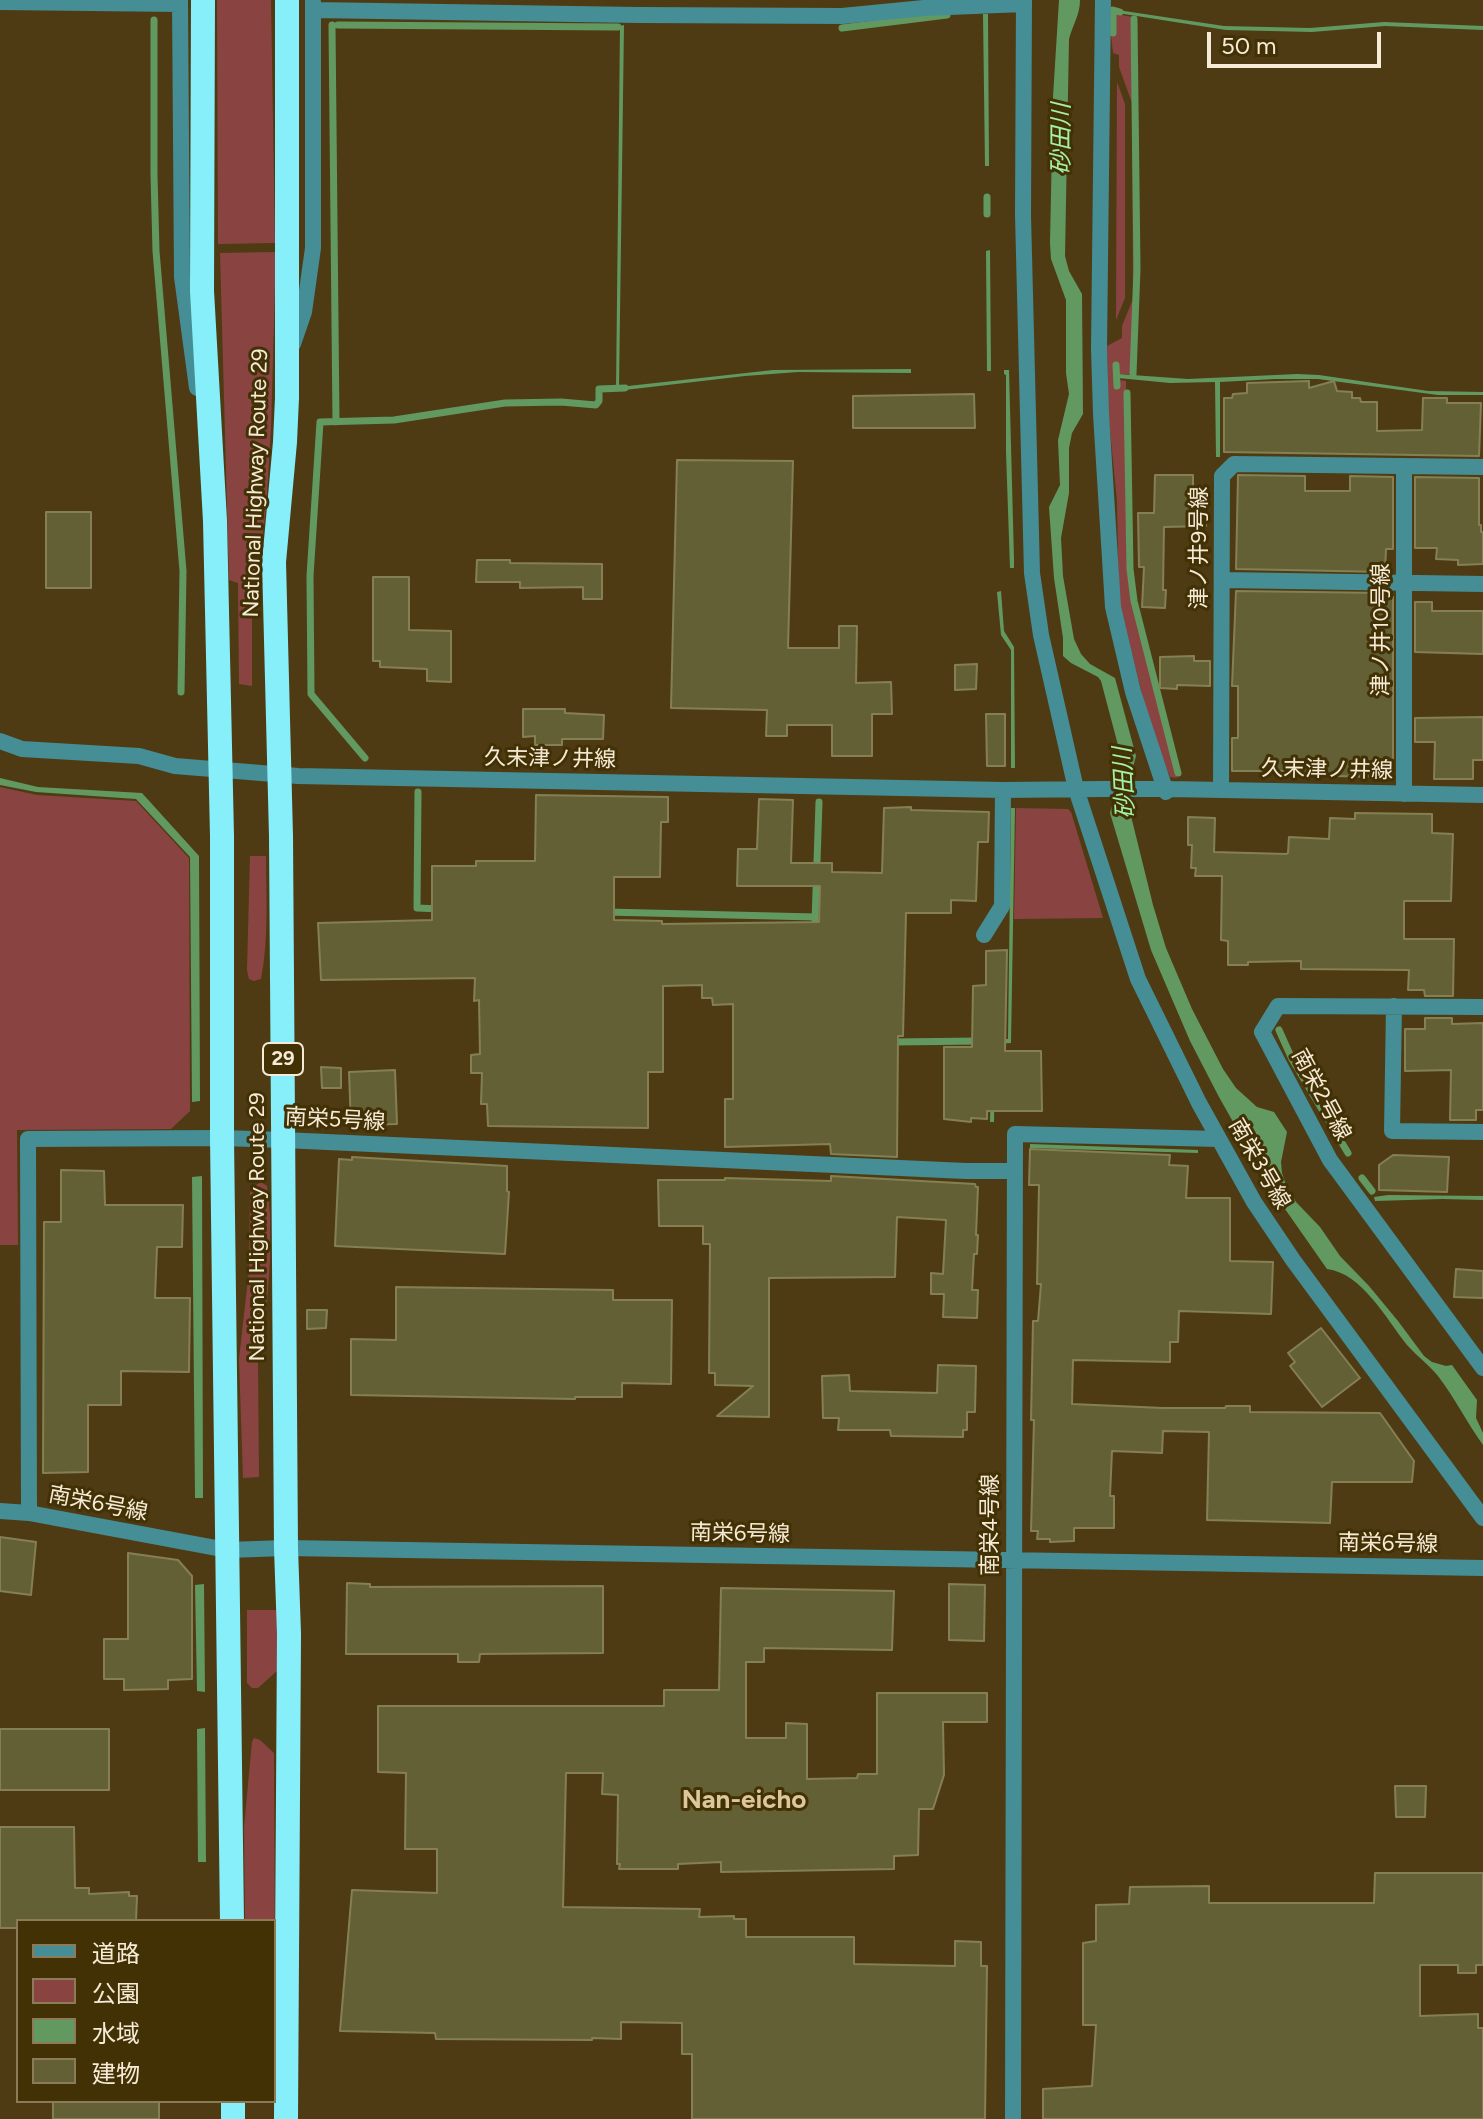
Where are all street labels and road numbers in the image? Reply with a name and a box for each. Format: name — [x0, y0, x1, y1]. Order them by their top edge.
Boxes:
street label: National Highway Route 29 — [238, 348, 274, 618]
street label: 津ノ井9号線 — [1187, 487, 1213, 609]
street label: 津ノ井10号線 — [1369, 563, 1395, 697]
street label: 久末津ノ井線 — [484, 745, 616, 773]
street label: 久末津ノ井線 — [1261, 756, 1393, 784]
road number: 29 — [263, 1043, 303, 1075]
street label: 南栄2号線 — [1286, 1045, 1356, 1145]
street label: National Highway Route 29 — [245, 1092, 271, 1362]
street label: 南栄5号線 — [284, 1104, 386, 1136]
street label: 南栄3号線 — [1223, 1114, 1295, 1214]
street label: 南栄4号線 — [978, 1474, 1004, 1576]
street label: 南栄6号線 — [46, 1481, 150, 1527]
street label: 南栄6号線 — [690, 1520, 790, 1548]
street label: 南栄6号線 — [1338, 1530, 1438, 1558]

